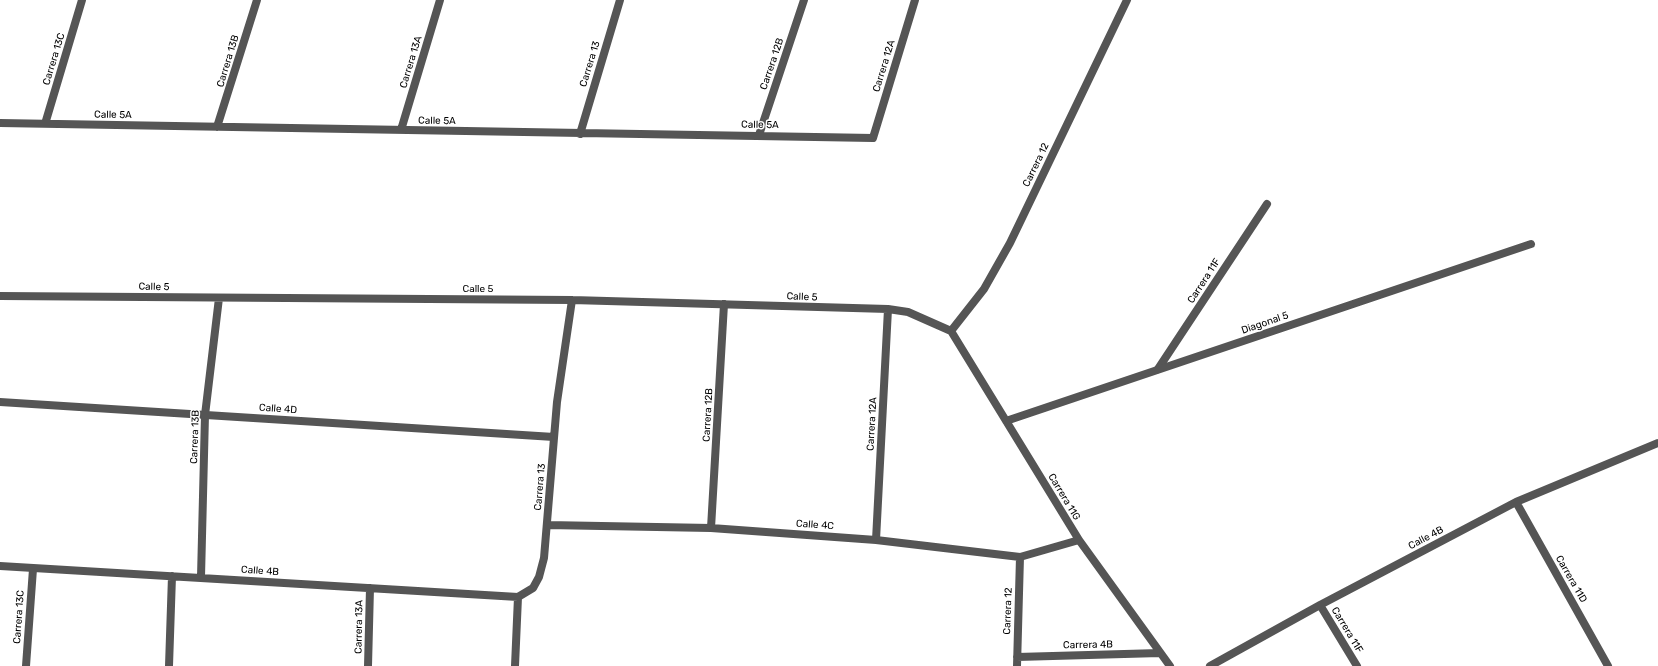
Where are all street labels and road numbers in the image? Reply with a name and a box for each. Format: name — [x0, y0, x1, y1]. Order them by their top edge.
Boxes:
street label: Carrera 13C — [40, 31, 68, 87]
street label: Carrera 13B — [214, 33, 242, 89]
street label: Carrera 13A — [397, 34, 425, 90]
street label: Carrera 12B — [758, 37, 786, 91]
street label: Carrera 12A — [870, 39, 898, 93]
street label: Carrera 13 — [577, 40, 603, 88]
street label: Calle 5A — [94, 109, 132, 121]
street label: Calle 5A — [418, 115, 456, 127]
street label: Calle 5A — [741, 119, 779, 131]
street label: Carrera 12 — [1020, 141, 1052, 189]
street label: Carrera 11F — [1185, 256, 1223, 306]
street label: Calle 5 — [138, 281, 170, 293]
street label: Calle 5 — [462, 283, 494, 295]
street label: Calle 5 — [786, 290, 818, 304]
street label: Diagonal 5 — [1240, 309, 1290, 337]
street label: Carrera 12B — [701, 388, 715, 442]
street label: Carrera 12A — [865, 397, 879, 451]
street label: Calle 4D — [259, 402, 297, 416]
street label: Carrera 13B — [188, 410, 202, 464]
street label: Carrera 13 — [532, 463, 548, 511]
street label: Carrera 11G — [1045, 471, 1083, 523]
street label: Calle 4C — [796, 518, 834, 532]
street label: Calle 4B — [1406, 524, 1446, 552]
street label: Carrera 11D — [1553, 553, 1589, 605]
street label: Calle 4B — [241, 564, 279, 578]
street label: Carrera 12 — [1001, 587, 1015, 635]
street label: Carrera 13C — [11, 590, 27, 644]
street label: Carrera 13A — [353, 600, 365, 654]
street label: Carrera 11F — [1329, 605, 1365, 655]
street label: Carrera 4B — [1063, 639, 1113, 651]

